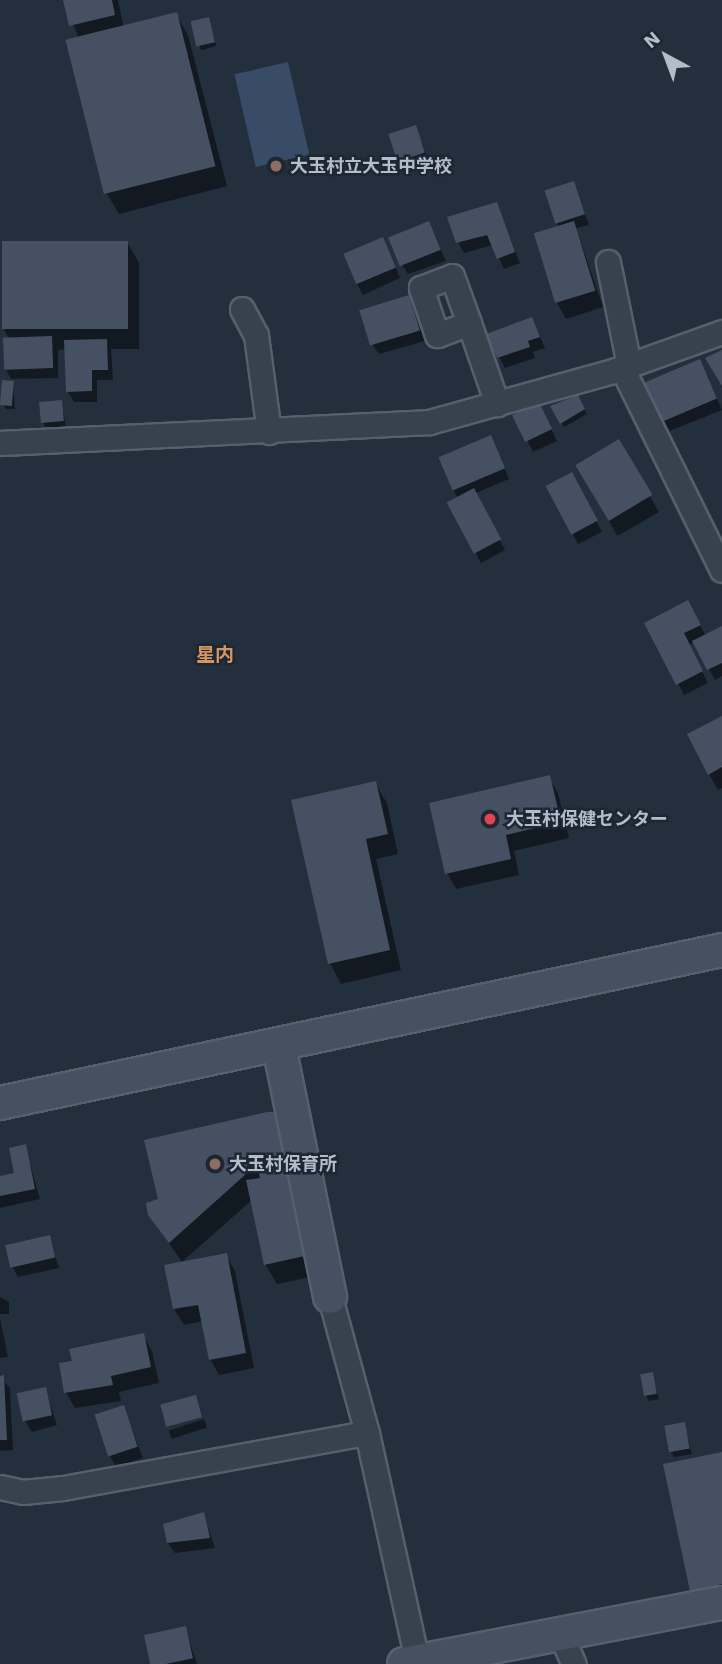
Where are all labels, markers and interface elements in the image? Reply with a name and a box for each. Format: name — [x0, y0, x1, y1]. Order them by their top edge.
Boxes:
north arrow — [631, 21, 701, 91]
text: N — [639, 26, 665, 53]
place label: 大玉村立大玉中学校 — [290, 155, 452, 177]
marker: 大玉村立大玉中学校 — [268, 158, 284, 174]
district label: 星内 — [196, 644, 234, 666]
place label: 大玉村保健センター — [506, 808, 668, 830]
marker: 大玉村保健センター — [480, 809, 500, 829]
place label: 大玉村保育所 — [229, 1153, 337, 1175]
marker: 大玉村保育所 — [207, 1156, 223, 1172]

